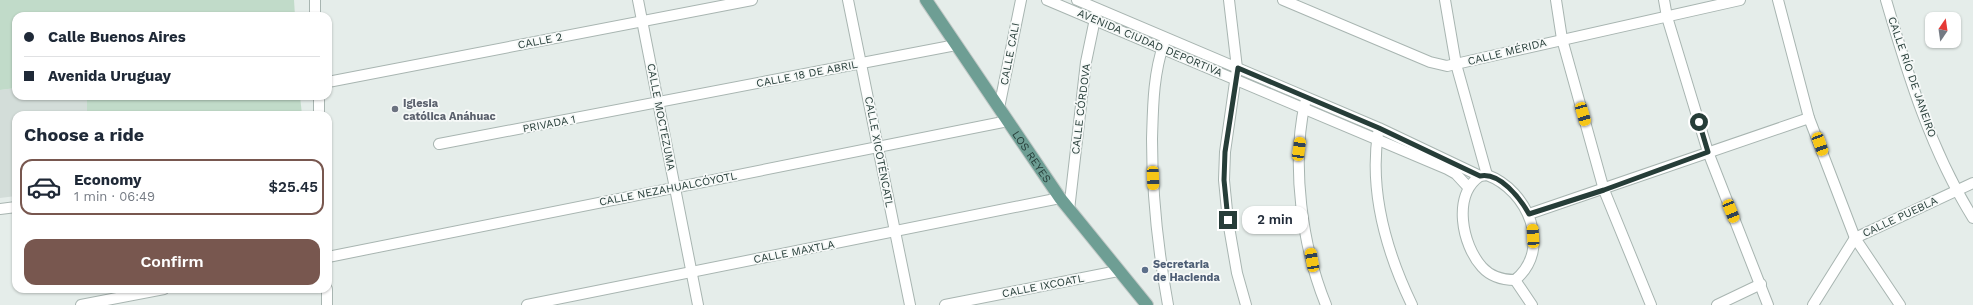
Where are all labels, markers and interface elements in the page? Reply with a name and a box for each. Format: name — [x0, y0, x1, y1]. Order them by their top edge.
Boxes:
street label: AVENIDA CIUDAD DEPORTIVA — [1076, 7, 1224, 79]
north arrow — [1925, 12, 1961, 48]
map controls — [1925, 12, 1961, 48]
street label: CALLE RÍO DE JANEIRO — [1885, 15, 1940, 139]
street label: CALLE CALI — [998, 22, 1022, 86]
text: Calle Buenos Aires — [48, 28, 186, 46]
street label: CALLE 2 — [517, 30, 563, 52]
street label: CALLE MÉRIDA — [1466, 35, 1548, 68]
street label: CALLE 18 DE ABRIL — [755, 58, 859, 90]
street label: CALLE MOCTEZUMA — [644, 62, 678, 172]
street label: CALLE CÓRDOVA — [1068, 63, 1093, 155]
text: Avenida Uruguay — [48, 67, 171, 85]
street label: CALLE XICOTÉNCATL — [862, 95, 897, 209]
place label: Iglesia católica Anáhuac — [403, 97, 496, 123]
car — [1574, 101, 1592, 127]
marker: Iglesia católica Anáhuac — [390, 104, 400, 114]
street label: PRIVADA 1 — [522, 113, 576, 135]
route start — [1690, 113, 1708, 131]
text: Choose a ride — [24, 124, 144, 145]
street label: LOS REYES — [1010, 128, 1054, 185]
car — [1810, 131, 1830, 157]
car — [1291, 136, 1307, 162]
car — [1147, 166, 1159, 190]
street label: CALLE NEZAHUALCÓYOTL — [598, 168, 738, 209]
icon: car — [26, 169, 62, 205]
text: Economy — [74, 171, 141, 189]
text: $25.45 — [269, 178, 318, 196]
text: 1 min · 06:49 — [74, 189, 155, 204]
street label: CALLE PUEBLA — [1860, 194, 1940, 240]
car — [1721, 198, 1741, 224]
callout: 2 min — [1242, 206, 1308, 234]
route end — [1219, 211, 1237, 229]
text: 2 min — [1257, 212, 1293, 227]
car — [1526, 224, 1540, 248]
street label: CALLE MAXTLA — [752, 238, 836, 266]
button: Confirm — [24, 239, 320, 285]
car — [1304, 247, 1320, 273]
place label: Secretaria de Hacienda — [1153, 258, 1220, 284]
marker: Secretaria de Hacienda — [1140, 265, 1150, 275]
street label: CALLE IXCOATL — [1001, 272, 1086, 300]

